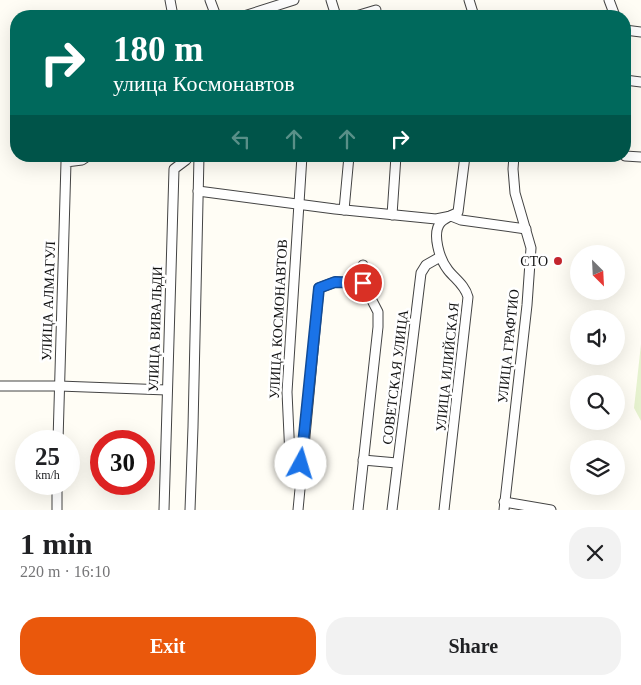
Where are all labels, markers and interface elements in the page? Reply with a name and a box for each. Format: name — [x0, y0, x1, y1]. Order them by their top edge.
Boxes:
icon: right — [30, 30, 95, 95]
text: 180 m — [113, 30, 203, 69]
text: улица Космонавтов — [113, 71, 295, 96]
icon: left — [227, 125, 255, 153]
icon: ahead — [280, 125, 308, 153]
icon: ahead — [333, 125, 361, 153]
icon: right — [386, 125, 414, 153]
street label: УЛИЦА КОСМОНАВТОВ — [267, 239, 290, 399]
street label: УЛИЦА АЛМАГУЛ — [39, 240, 58, 361]
north arrow — [570, 245, 625, 300]
map controls — [570, 245, 625, 495]
place label: СТО — [520, 254, 548, 269]
marker: СТО — [552, 255, 564, 267]
pin — [342, 262, 384, 304]
street label: УЛИЦА ВИВАЛЬДИ — [146, 266, 165, 392]
icon: arrive — [349, 269, 377, 297]
street label: УЛИЦА ГРАФТИО — [495, 288, 522, 404]
street label: УЛИЦА ИЛИЙСКАЯ — [432, 302, 462, 432]
street label: СОВЕТСКАЯ УЛИЦА — [380, 308, 411, 445]
button: sound — [570, 310, 625, 365]
button: search — [570, 375, 625, 430]
speed limit sign: 30 — [90, 430, 155, 495]
position arrow — [274, 437, 326, 489]
button: layers — [570, 440, 625, 495]
text: 25 — [35, 443, 60, 470]
text: km/h — [35, 468, 60, 482]
text: 1 min — [20, 527, 93, 560]
button: close — [569, 527, 621, 579]
text: 220 m · 16:10 — [20, 563, 110, 580]
button: Exit — [20, 617, 316, 675]
button: Share — [326, 617, 621, 675]

